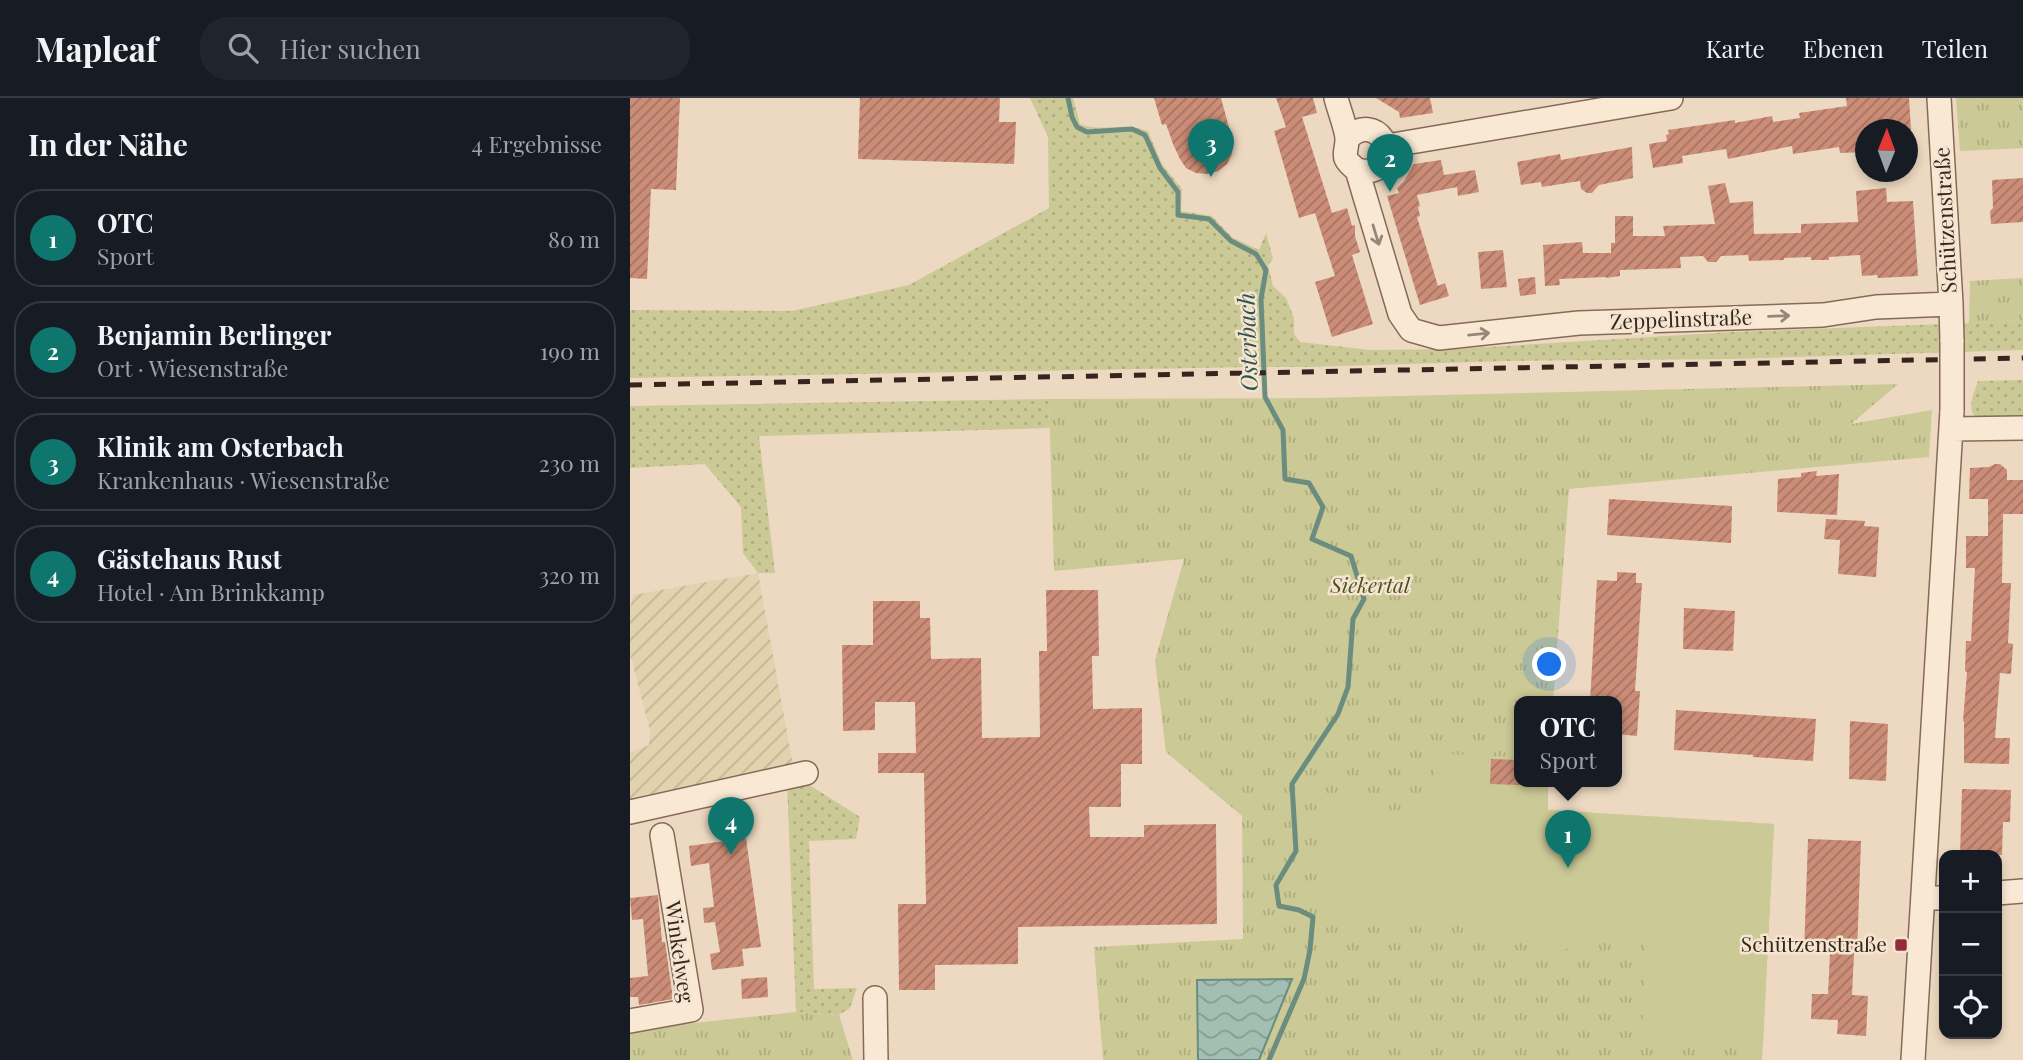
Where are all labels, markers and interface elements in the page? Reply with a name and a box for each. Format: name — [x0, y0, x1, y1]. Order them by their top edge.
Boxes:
search box — [200, 17, 690, 80]
text: Mapleaf — [35, 26, 158, 70]
icon: search — [224, 29, 262, 67]
text: Hier suchen — [280, 31, 421, 66]
text: Karte — [1706, 32, 1765, 64]
text: Ebenen — [1803, 32, 1884, 64]
text: Teilen — [1922, 32, 1988, 64]
pin: 3 — [1188, 119, 1234, 177]
north arrow — [1855, 119, 1918, 182]
text: In der Nähe — [28, 124, 188, 164]
text: 4 Ergebnisse — [471, 128, 602, 159]
pin: 2 — [1367, 134, 1413, 192]
street label: Schützenstraße — [1926, 146, 1962, 294]
text: OTC — [97, 205, 153, 240]
text: 1 — [49, 223, 57, 254]
text: 80 m — [548, 223, 600, 254]
one-way arrow — [1370, 224, 1383, 246]
text: Sport — [97, 240, 154, 271]
water label: Osterbach — [1229, 292, 1264, 392]
street label: Zeppelinstraße — [1609, 302, 1752, 334]
one-way arrow — [1767, 310, 1790, 323]
text: Benjamin Berlinger — [97, 317, 331, 352]
one-way arrow — [1467, 327, 1489, 340]
text: 2 — [47, 335, 59, 366]
text: 190 m — [540, 335, 600, 366]
text: Ort · Wiesenstraße — [97, 352, 288, 383]
text: Klinik am Osterbach — [97, 429, 344, 464]
text: 3 — [47, 447, 59, 478]
text: 230 m — [539, 447, 600, 478]
text: Krankenhaus · Wiesenstraße — [97, 464, 390, 495]
text: Gästehaus Rust — [97, 541, 282, 576]
text: 4 — [47, 559, 59, 590]
text: 320 m — [539, 559, 600, 590]
park label: Siekertal — [1329, 570, 1411, 598]
text: Hotel · Am Brinkkamp — [97, 576, 325, 607]
your location — [1532, 647, 1566, 681]
popup — [1514, 696, 1622, 787]
text: OTC — [1540, 709, 1596, 744]
text: Sport — [1540, 744, 1596, 775]
pin: 4 — [708, 797, 754, 855]
pin: 1 — [1545, 810, 1591, 868]
map controls — [1939, 850, 2002, 1039]
button: + — [1939, 850, 2002, 913]
street label: Winkelweg — [660, 898, 702, 1004]
button: − — [1939, 913, 2002, 976]
place label: Schützenstraße — [1741, 929, 1887, 957]
marker: Schützenstraße — [1893, 937, 1909, 953]
button: locate — [1939, 976, 2002, 1039]

